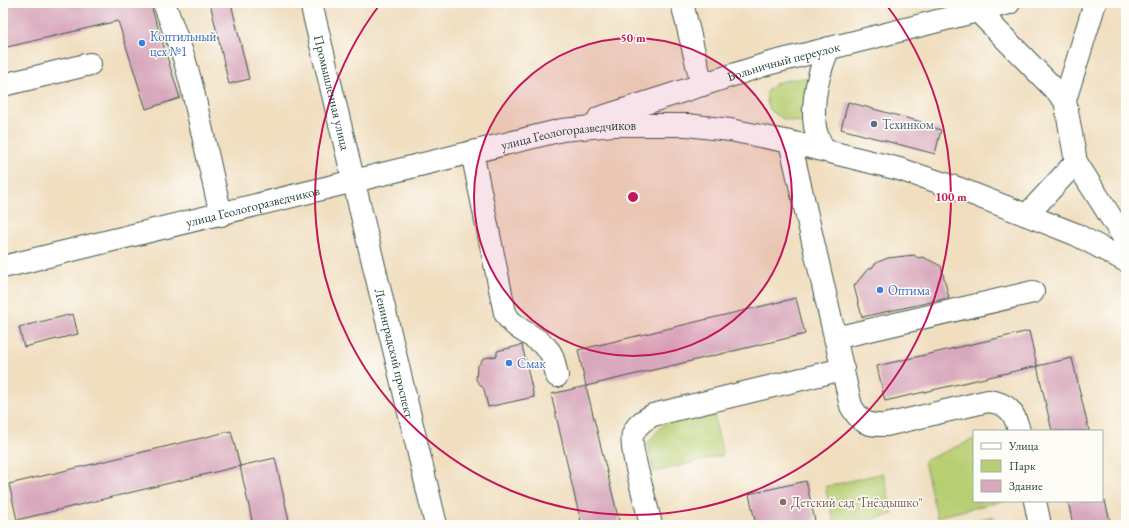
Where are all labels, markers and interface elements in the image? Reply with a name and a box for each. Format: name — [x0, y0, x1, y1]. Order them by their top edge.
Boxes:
place label: Коптильный цех №1 — [150, 28, 217, 60]
text: 50 m — [620, 30, 646, 46]
street label: Промышленная улица — [310, 33, 354, 153]
marker: Коптильный цех №1 — [137, 38, 147, 48]
street label: Больничный переулок — [725, 38, 842, 85]
place label: Техинком — [882, 116, 934, 133]
street label: улица Геологоразведчиков — [499, 117, 637, 154]
marker: Техинком — [869, 119, 879, 129]
street label: улица Геологоразведчиков — [184, 182, 322, 231]
text: 100 m — [935, 189, 967, 205]
centre of rings — [626, 190, 640, 204]
place label: Оптима — [888, 282, 931, 299]
marker: Оптима — [875, 285, 885, 295]
street label: Ленинградский проспект — [371, 287, 418, 420]
place label: Смак — [517, 355, 547, 372]
marker: Смак — [504, 358, 514, 368]
legend — [973, 430, 1103, 502]
text: Улица — [1008, 438, 1039, 454]
text: Парк — [1009, 458, 1036, 474]
text: Здание — [1009, 478, 1043, 494]
place label: Детский сад "Гнёздышко" — [791, 494, 923, 511]
marker: Детский сад "Гнёздышко" — [778, 497, 788, 507]

